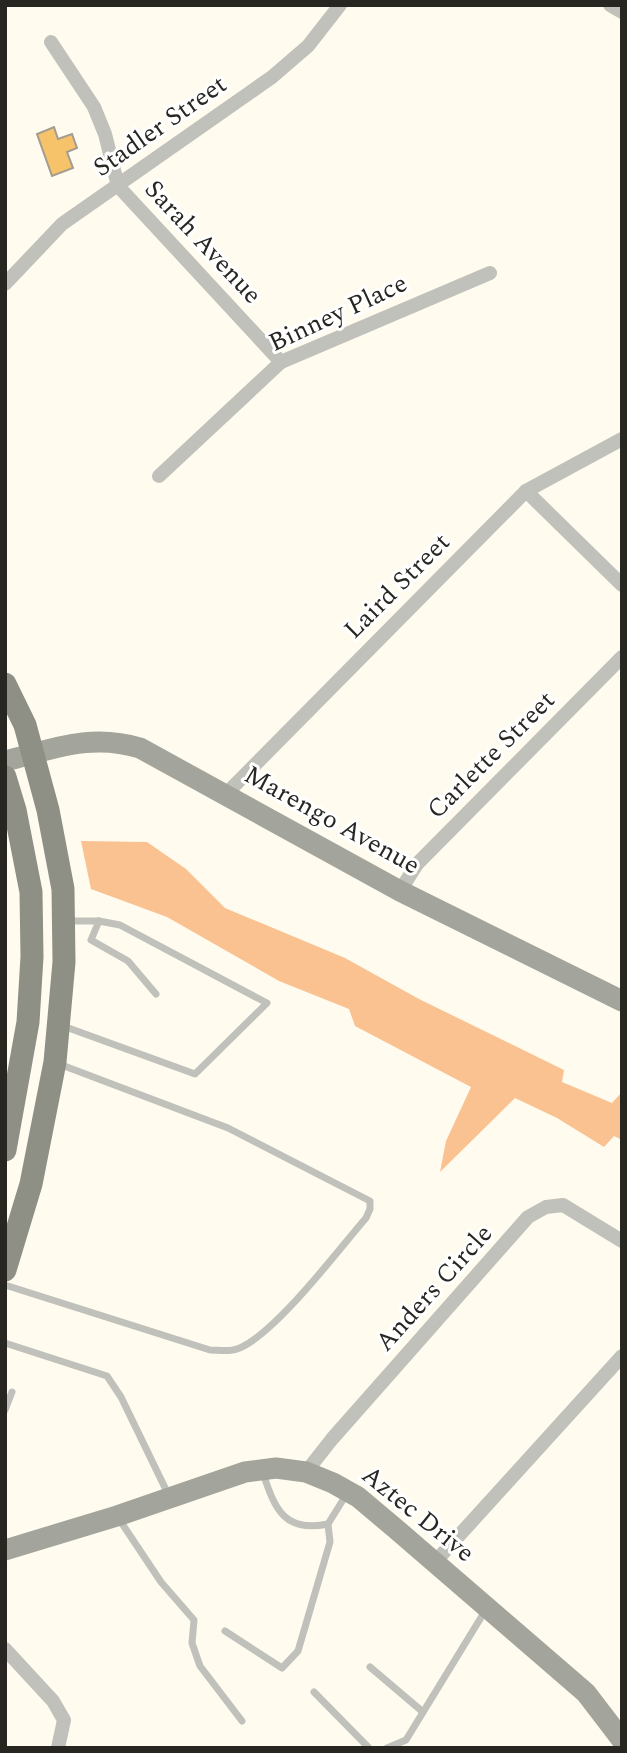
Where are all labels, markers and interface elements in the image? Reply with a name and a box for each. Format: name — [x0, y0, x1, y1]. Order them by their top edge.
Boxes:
street label: Stadler Street — [85, 65, 235, 187]
street label: Sarah Avenue — [135, 171, 271, 313]
street label: Binney Place — [262, 263, 414, 363]
street label: Laird Street — [334, 523, 460, 649]
street label: Carlette Street — [418, 682, 564, 828]
street label: Marengo Avenue — [237, 755, 427, 885]
street label: Anders Circle — [366, 1215, 502, 1361]
street label: Aztec Drive — [353, 1456, 483, 1572]

